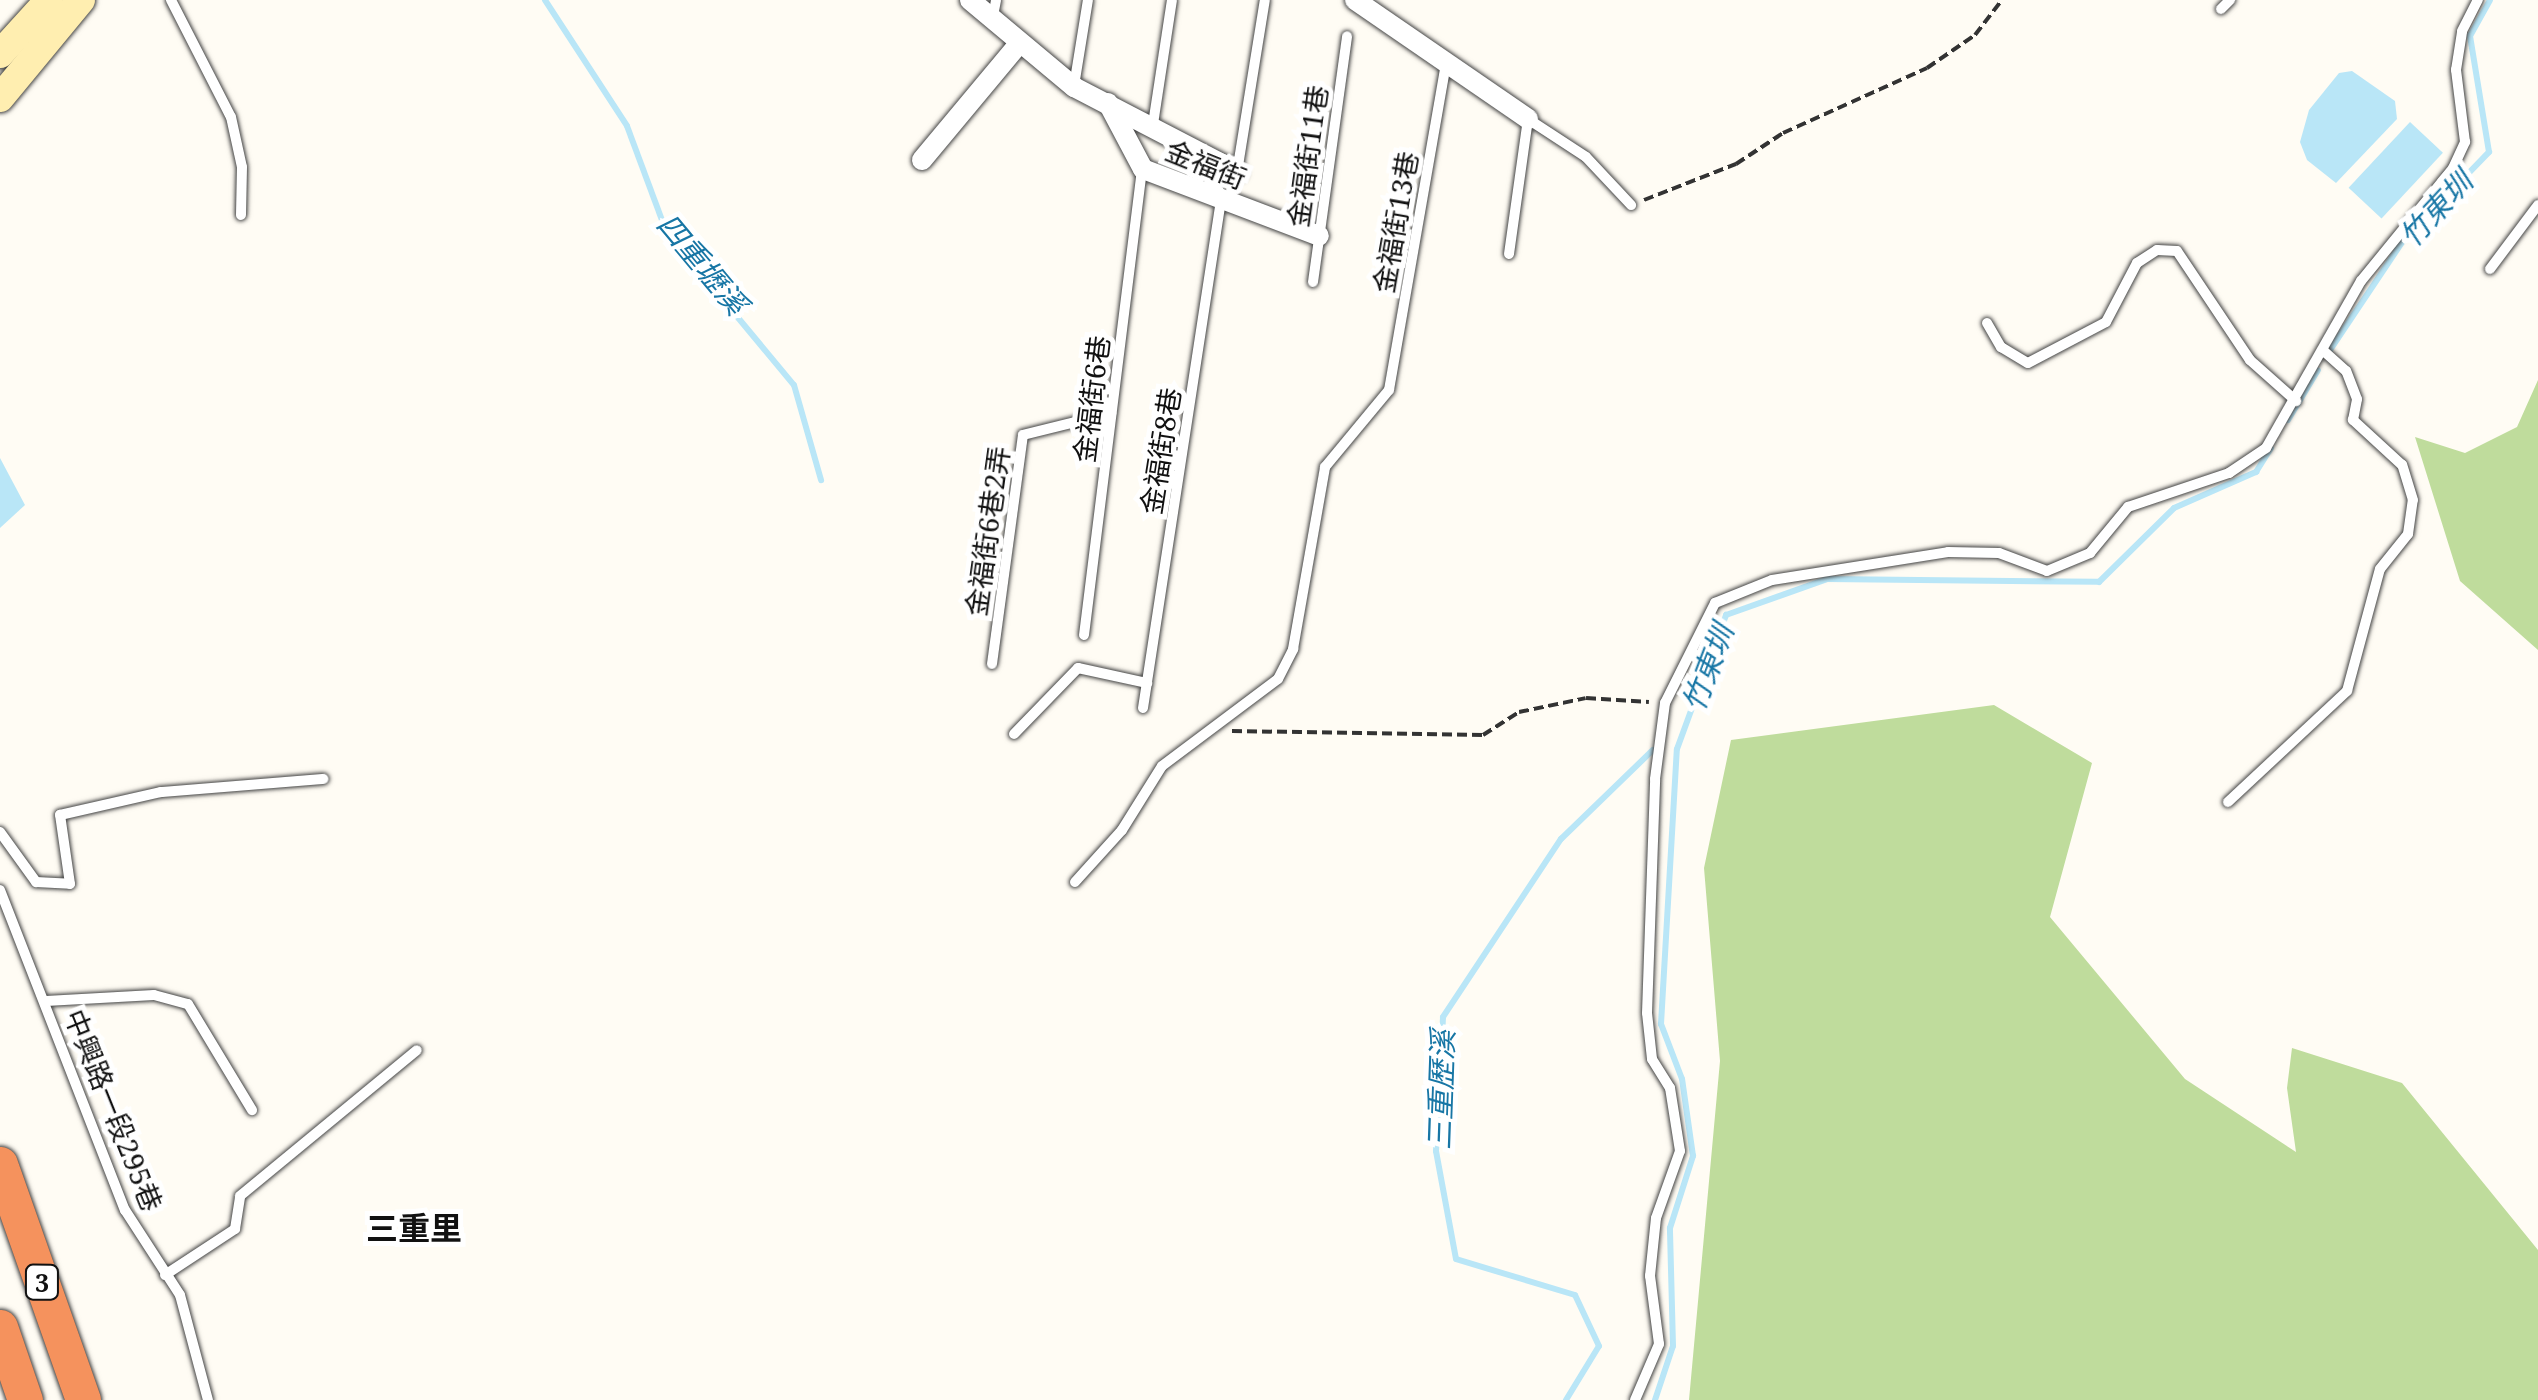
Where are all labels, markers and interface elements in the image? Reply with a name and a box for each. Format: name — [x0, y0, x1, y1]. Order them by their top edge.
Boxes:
street label: 金福街11巷 — [1280, 83, 1334, 229]
street label: 金福街 — [1161, 133, 1251, 195]
street label: 金福街13巷 — [1366, 149, 1424, 295]
water label: 竹東圳 — [2392, 164, 2480, 254]
water label: 四重壢溪 — [650, 206, 754, 322]
street label: 金福街6巷 — [1067, 334, 1115, 464]
street label: 金福街8巷 — [1133, 385, 1187, 517]
street label: 金福街6巷2弄 — [958, 444, 1016, 618]
water label: 竹東圳 — [1675, 620, 1741, 716]
street label: 中興路一段295巷 — [58, 1004, 170, 1216]
water label: 三重歷溪 — [1421, 1029, 1461, 1151]
district label: 三重里 — [366, 1209, 462, 1247]
road number: 3 — [24, 1262, 60, 1302]

